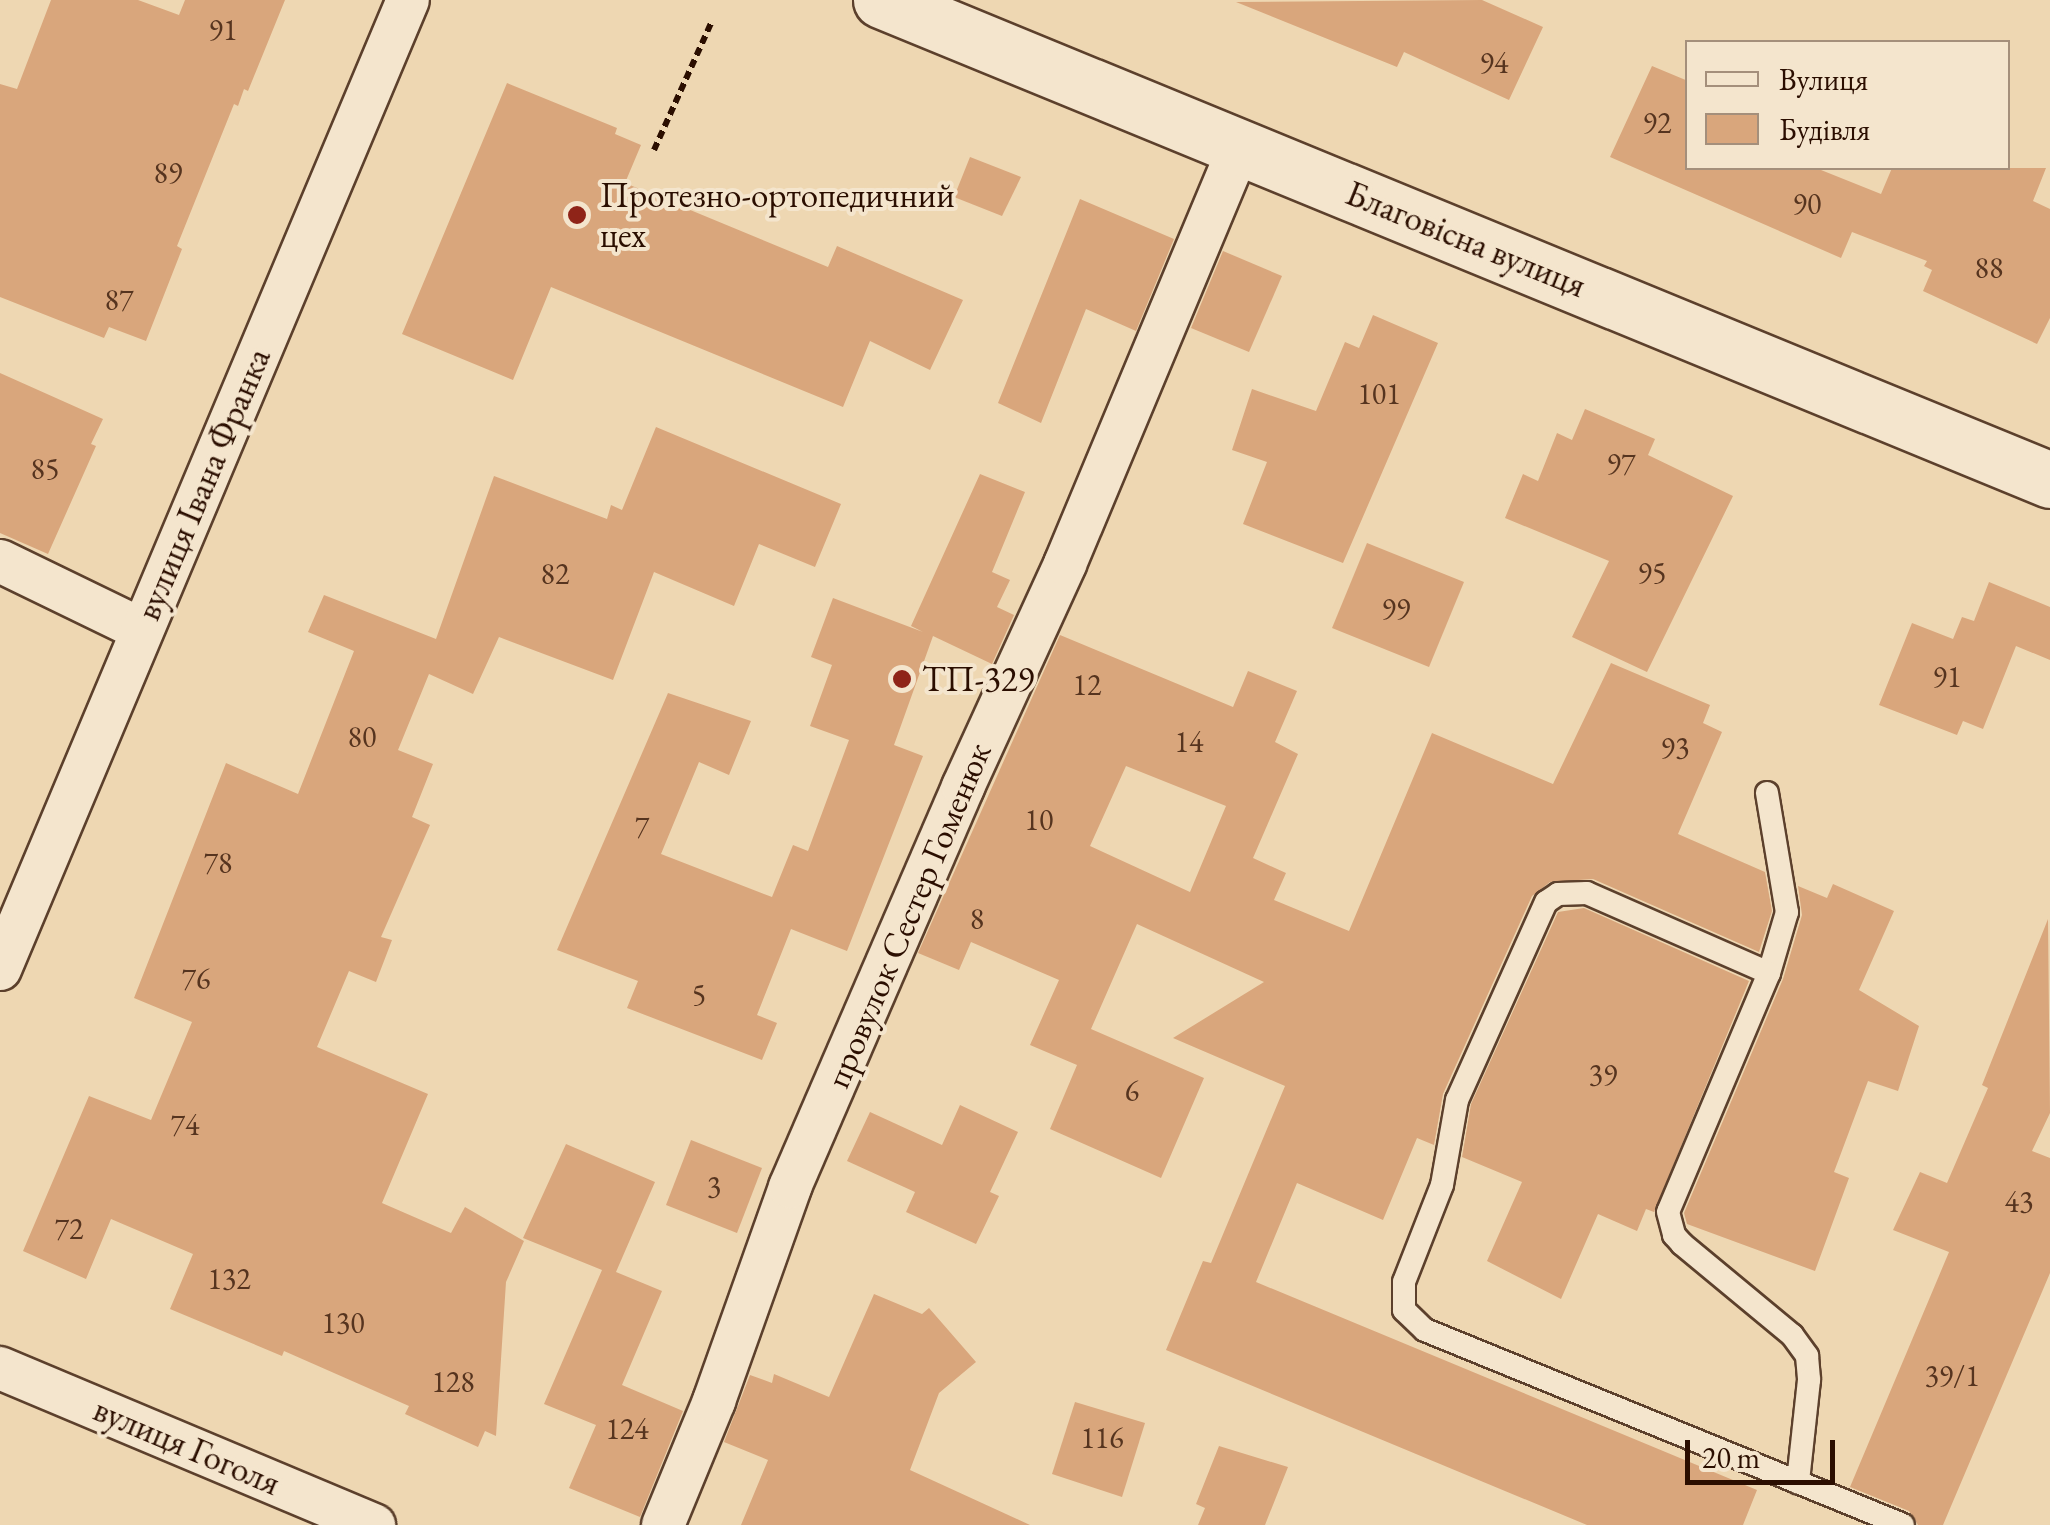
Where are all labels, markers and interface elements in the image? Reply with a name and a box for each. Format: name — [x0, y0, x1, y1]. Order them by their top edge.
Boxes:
house number: 91 — [209, 12, 237, 48]
legend — [1685, 40, 2010, 170]
house number: 94 — [1480, 45, 1508, 81]
text: Вулиця — [1779, 60, 1868, 99]
house number: 92 — [1643, 105, 1671, 141]
text: Будівля — [1779, 110, 1870, 149]
house number: 89 — [154, 155, 182, 191]
street label: Благовісна вулиця — [1340, 172, 1592, 306]
place label: Протезно-ортопедичний цех — [600, 174, 955, 256]
house number: 90 — [1793, 186, 1821, 222]
marker: Протезно-ортопедичний цех — [564, 202, 590, 228]
house number: 88 — [1975, 250, 2003, 286]
house number: 87 — [105, 282, 133, 318]
street label: вулиця Івана Франка — [127, 342, 279, 626]
house number: 101 — [1357, 376, 1401, 412]
house number: 97 — [1607, 446, 1635, 482]
house number: 85 — [31, 451, 59, 487]
house number: 95 — [1638, 555, 1666, 591]
house number: 82 — [541, 556, 569, 592]
house number: 99 — [1382, 591, 1410, 627]
place label: ТП-329 — [922, 658, 1034, 700]
house number: 91 — [1933, 659, 1961, 695]
house number: 12 — [1073, 667, 1101, 703]
marker: ТП-329 — [891, 668, 913, 690]
house number: 80 — [348, 719, 376, 755]
house number: 14 — [1175, 724, 1203, 760]
house number: 93 — [1661, 730, 1689, 766]
street label: провулок Сестер Гоменюк — [816, 736, 1000, 1094]
house number: 10 — [1025, 802, 1053, 838]
house number: 7 — [635, 809, 649, 845]
house number: 78 — [204, 845, 232, 881]
house number: 8 — [970, 901, 984, 937]
house number: 76 — [182, 961, 210, 997]
house number: 5 — [692, 977, 706, 1013]
house number: 39 — [1589, 1057, 1617, 1093]
house number: 6 — [1125, 1073, 1139, 1109]
house number: 74 — [171, 1107, 199, 1143]
house number: 3 — [707, 1169, 721, 1205]
house number: 43 — [2005, 1184, 2033, 1220]
house number: 72 — [55, 1211, 83, 1247]
house number: 132 — [207, 1261, 251, 1297]
house number: 130 — [321, 1305, 365, 1341]
house number: 39/1 — [1924, 1358, 1980, 1394]
house number: 128 — [431, 1364, 475, 1400]
street label: вулиця Гоголя — [88, 1388, 286, 1504]
house number: 124 — [605, 1411, 649, 1447]
house number: 116 — [1080, 1420, 1124, 1456]
scale bar — [1690, 1420, 1840, 1482]
text: 20 m — [1702, 1438, 1760, 1477]

